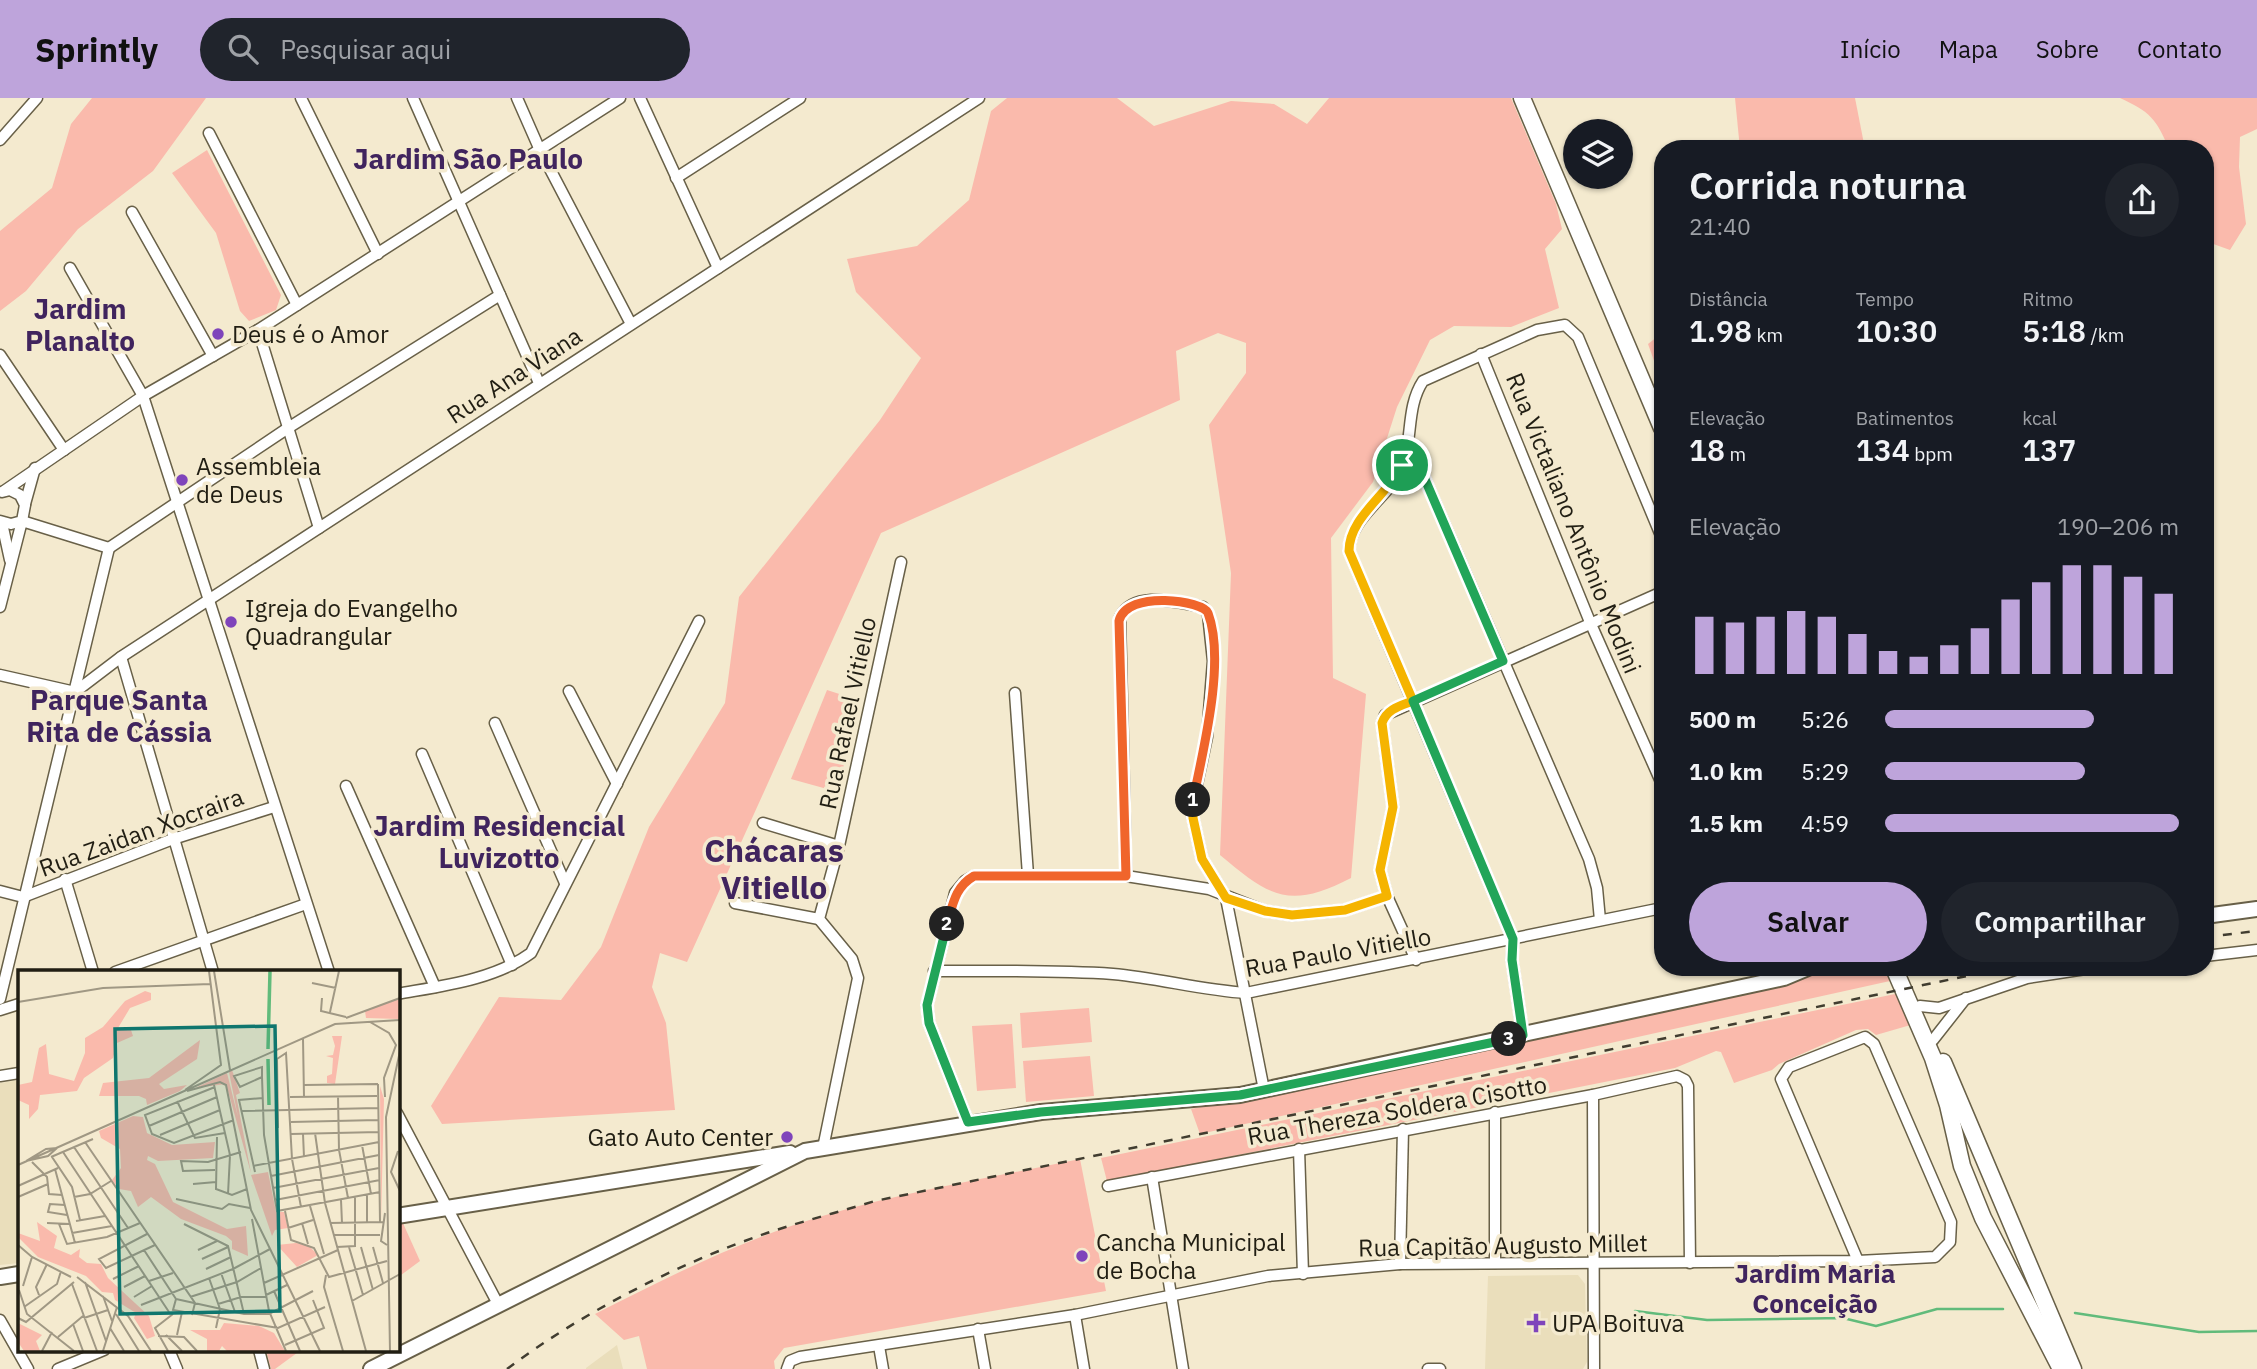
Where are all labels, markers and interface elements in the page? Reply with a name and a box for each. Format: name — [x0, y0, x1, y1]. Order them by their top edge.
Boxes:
search box — [200, 18, 690, 81]
text: Sprintly — [35, 28, 158, 71]
icon: search — [224, 30, 262, 68]
text: Pesquisar aqui — [280, 32, 451, 66]
text: Início — [1840, 33, 1901, 65]
text: Mapa — [1939, 33, 1998, 65]
text: Sobre — [2036, 33, 2099, 65]
text: Contato — [2137, 33, 2222, 65]
map controls — [1563, 119, 1633, 189]
button: layers — [1563, 119, 1633, 189]
district label: Jardim São Paulo — [353, 140, 583, 177]
text: Corrida noturna — [1689, 160, 1967, 209]
button: share — [2105, 163, 2179, 237]
text: 21:40 — [1689, 211, 1751, 241]
text: Distância — [1689, 287, 1768, 311]
text: Tempo — [1856, 287, 1914, 311]
text: Ritmo — [2022, 287, 2073, 311]
district label: Jardim Planalto — [25, 290, 135, 359]
text: 1.98 — [1689, 311, 1752, 350]
text: 10:30 — [1856, 311, 1937, 350]
text: 5:18 — [2022, 311, 2086, 350]
place label: Deus é o Amor — [232, 318, 389, 350]
street label: Rua Ana Viana — [440, 319, 588, 431]
text: km — [1752, 323, 1783, 347]
text: /km — [2086, 323, 2124, 347]
marker: Deus é o Amor — [210, 326, 226, 342]
street label: Rua Victaliano Antônio Modini — [1499, 368, 1649, 678]
text: Elevação — [1689, 406, 1765, 430]
text: Batimentos — [1856, 406, 1954, 430]
text: kcal — [2022, 406, 2057, 430]
text: 18 — [1689, 430, 1725, 469]
text: 134 — [1856, 430, 1910, 469]
text: 137 — [2022, 430, 2076, 469]
pin — [1372, 435, 1432, 495]
text: m — [1725, 442, 1746, 466]
text: bpm — [1910, 442, 1953, 466]
icon: arrive — [1383, 446, 1421, 484]
place label: Assembleia de Deus — [196, 450, 321, 510]
marker: Assembleia de Deus — [174, 472, 190, 488]
text: Elevação — [1689, 511, 1781, 541]
text: 190–206 m — [2057, 511, 2179, 541]
place label: Igreja do Evangelho Quadrangular — [245, 592, 458, 652]
marker: Igreja do Evangelho Quadrangular — [223, 614, 239, 630]
street label: Rua Rafael Vitiello — [811, 614, 883, 812]
district label: Parque Santa Rita de Cássia — [26, 681, 212, 750]
text: 500 m — [1689, 704, 1756, 734]
text: 5:26 — [1801, 704, 1849, 734]
text: 1.0 km — [1689, 756, 1763, 786]
text: 5:29 — [1801, 756, 1849, 786]
street label: Rua Zaidan Xocraira — [34, 780, 248, 884]
pin: 1 — [1176, 782, 1210, 818]
text: 1 — [1187, 787, 1198, 811]
district label: Jardim Residencial Luvizotto — [373, 807, 625, 876]
text: 1.5 km — [1689, 808, 1763, 838]
text: 4:59 — [1801, 808, 1849, 838]
district label: Chácaras Vitiello — [704, 829, 844, 908]
button: Salvar — [1689, 882, 1927, 962]
button: Compartilhar — [1941, 882, 2179, 962]
pin: 2 — [930, 906, 964, 942]
text: 2 — [941, 911, 952, 935]
street label: Rua Paulo Vitiello — [1242, 920, 1434, 984]
inset map — [18, 970, 399, 1352]
pin: 3 — [1492, 1021, 1526, 1056]
text: 3 — [1503, 1026, 1514, 1050]
street label: Rua Thereza Soldera Cisotto — [1245, 1068, 1549, 1152]
place label: Gato Auto Center — [588, 1121, 773, 1153]
marker: Gato Auto Center — [779, 1129, 795, 1145]
place label: Cancha Municipal de Bocha — [1096, 1226, 1286, 1286]
street label: Rua Capitão Augusto Millet — [1358, 1226, 1648, 1264]
marker: Cancha Municipal de Bocha — [1074, 1248, 1090, 1264]
district label: Jardim Maria Conceição — [1734, 1256, 1896, 1320]
place label: UPA Boituva — [1552, 1307, 1685, 1339]
marker: UPA Boituva — [1526, 1313, 1546, 1333]

